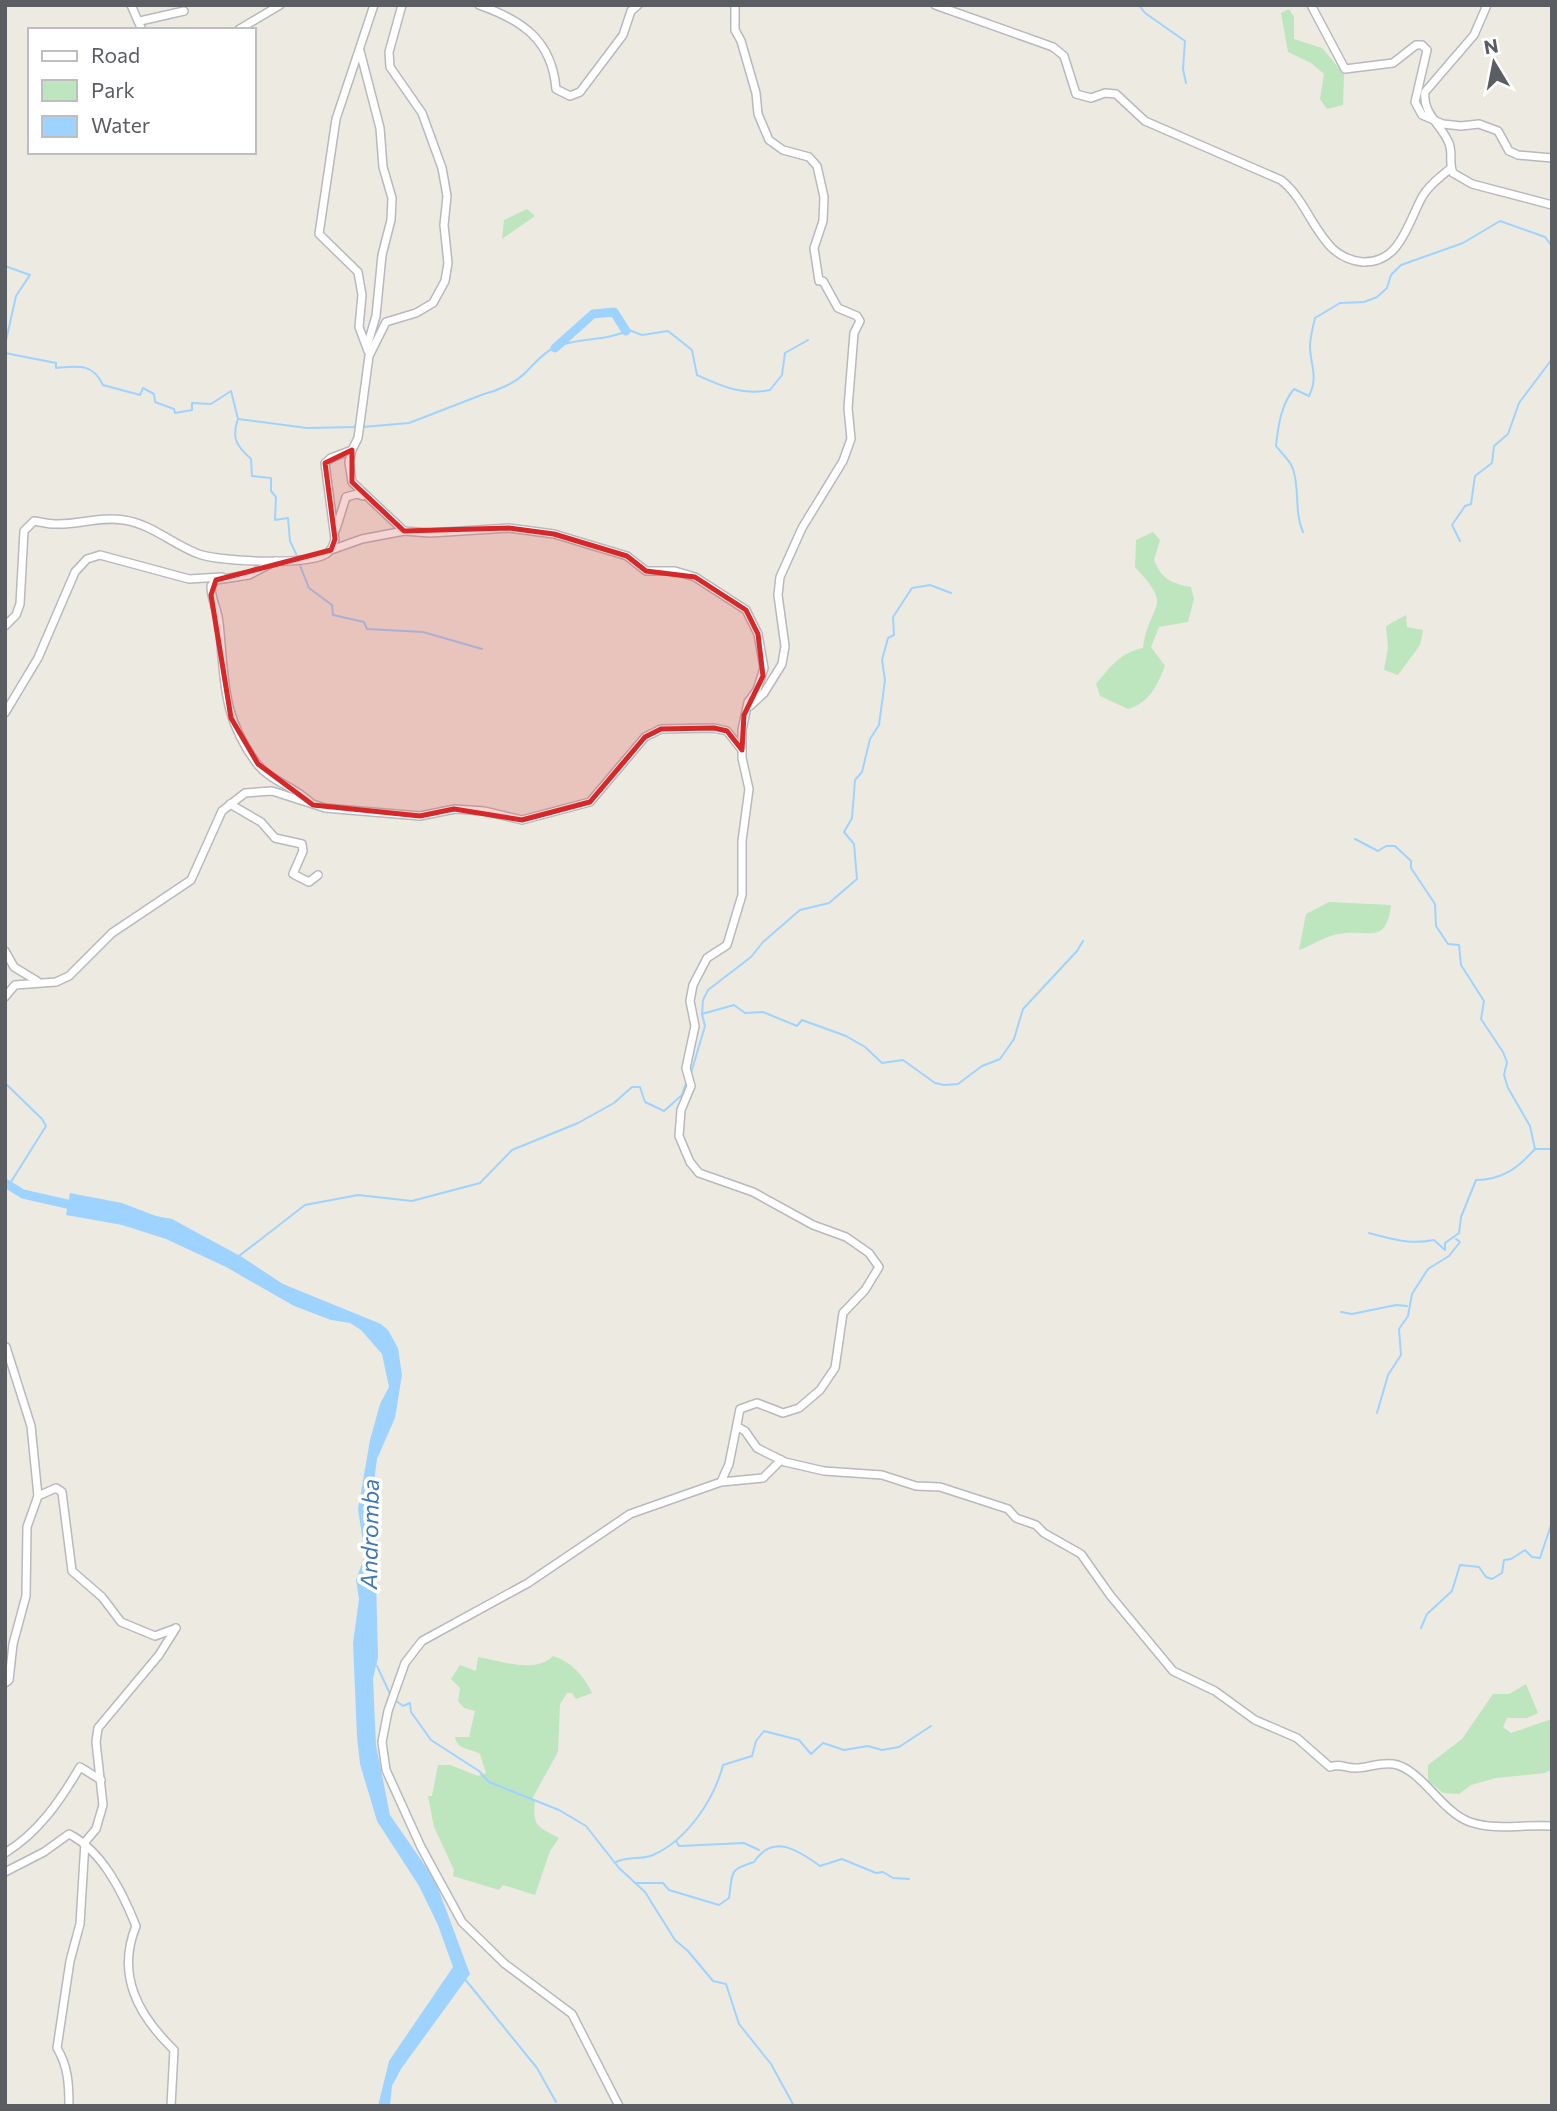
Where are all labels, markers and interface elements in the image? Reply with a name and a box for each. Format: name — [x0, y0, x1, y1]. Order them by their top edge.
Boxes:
legend — [28, 28, 256, 154]
north arrow — [1459, 28, 1529, 98]
text: N — [1482, 33, 1500, 58]
text: Road — [91, 42, 140, 67]
text: Park — [91, 77, 135, 102]
text: Water — [91, 112, 150, 137]
water label: Andromba — [354, 1478, 384, 1591]

